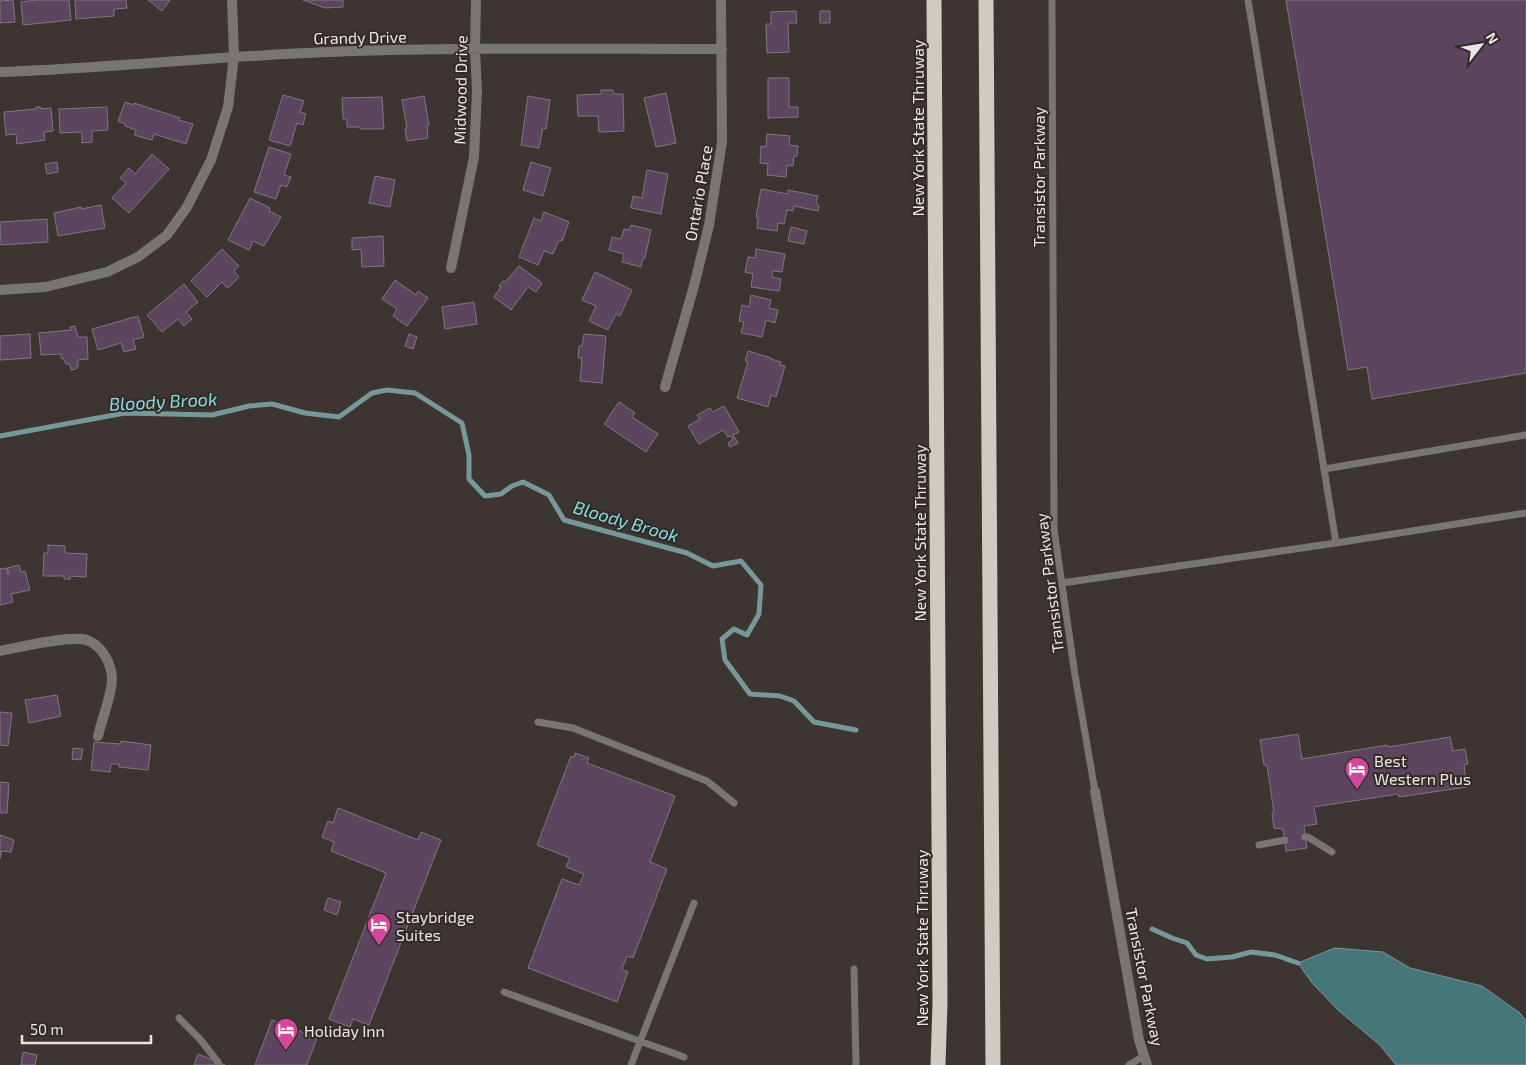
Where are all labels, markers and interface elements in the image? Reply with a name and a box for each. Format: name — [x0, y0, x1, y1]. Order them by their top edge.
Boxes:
north arrow — [1456, 20, 1506, 70]
street label: Grandy Drive — [313, 27, 407, 47]
text: N — [1483, 29, 1502, 47]
street label: Midwood Drive — [450, 35, 470, 145]
street label: New York State Thruway — [908, 39, 927, 217]
street label: Transistor Parkway — [1029, 106, 1048, 247]
street label: Ontario Place — [680, 144, 716, 242]
water label: Bloody Brook — [108, 387, 218, 415]
street label: New York State Thruway — [910, 444, 929, 622]
water label: Bloody Brook — [571, 495, 681, 547]
street label: Transistor Parkway — [1031, 512, 1067, 654]
place label: Best Western Plus — [1374, 751, 1471, 788]
hotel icon: Best Western Plus — [1344, 756, 1370, 790]
street label: New York State Thruway — [912, 849, 931, 1027]
street label: Transistor Parkway — [1122, 906, 1168, 1048]
place label: Staybridge Suites — [396, 907, 474, 944]
hotel icon: Staybridge Suites — [366, 912, 392, 946]
scale bar — [22, 1012, 151, 1044]
hotel icon: Holiday Inn — [273, 1017, 299, 1051]
text: 50 m — [30, 1020, 64, 1038]
place label: Holiday Inn — [304, 1021, 385, 1040]

